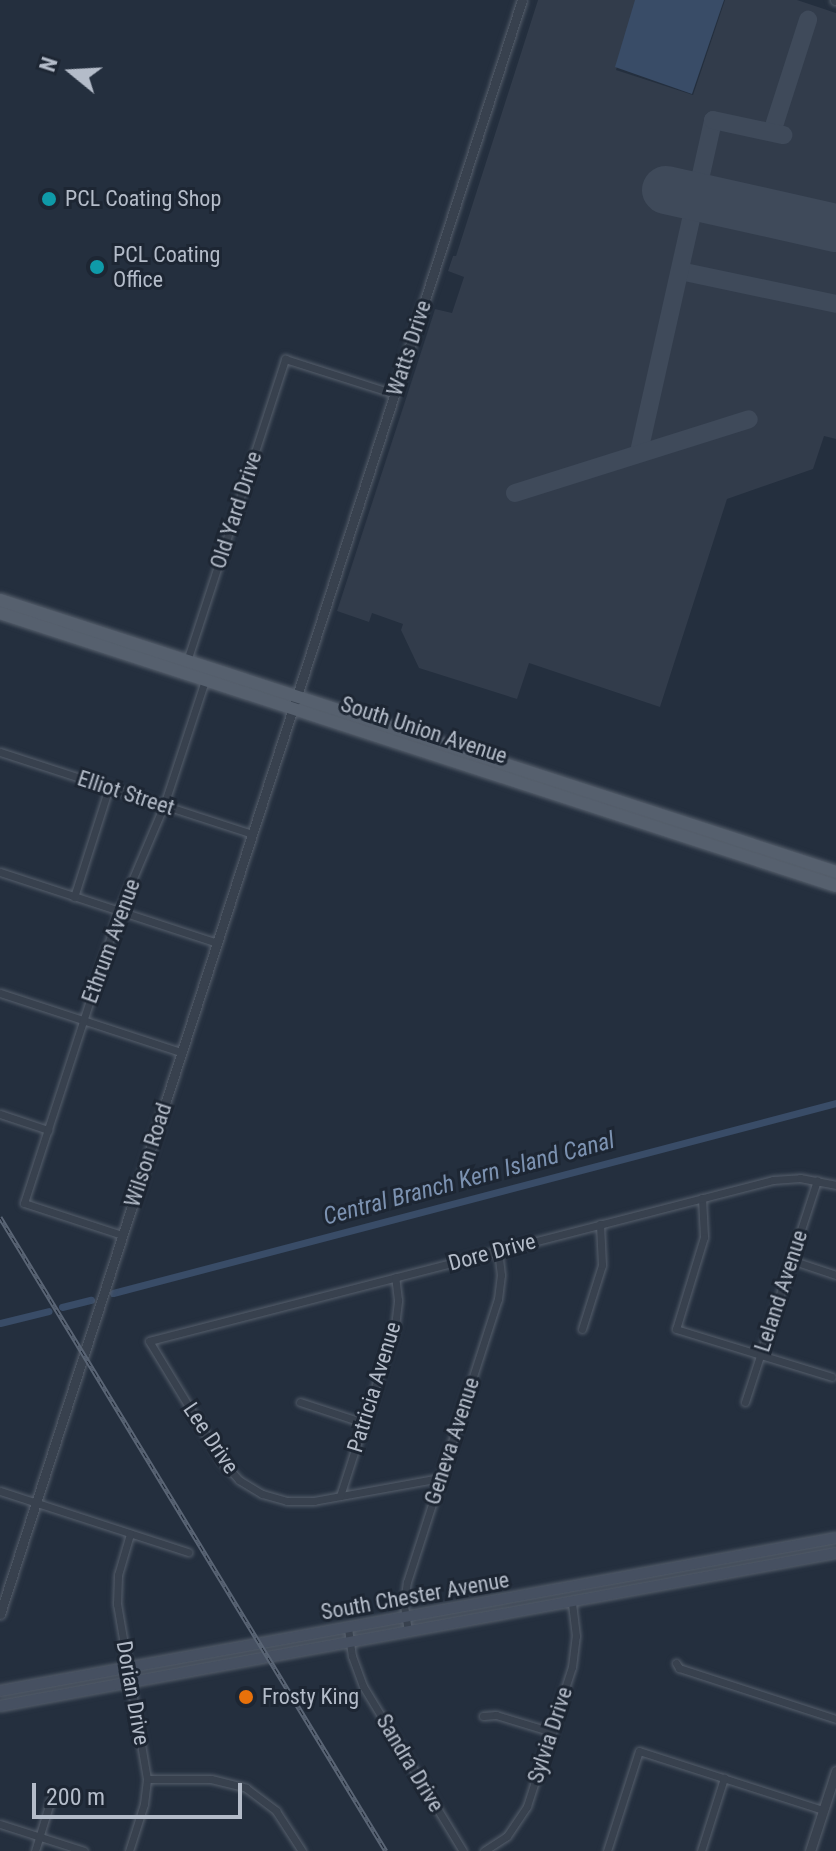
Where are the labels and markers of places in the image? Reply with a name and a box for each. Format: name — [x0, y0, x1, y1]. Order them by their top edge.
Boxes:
place label: PCL Coating Shop — [65, 186, 221, 212]
marker: PCL Coating Shop — [40, 190, 58, 208]
place label: PCL Coating Office — [113, 241, 220, 292]
marker: PCL Coating Office — [88, 258, 106, 276]
place label: Frosty King — [262, 1684, 359, 1710]
marker: Frosty King — [237, 1688, 255, 1706]

